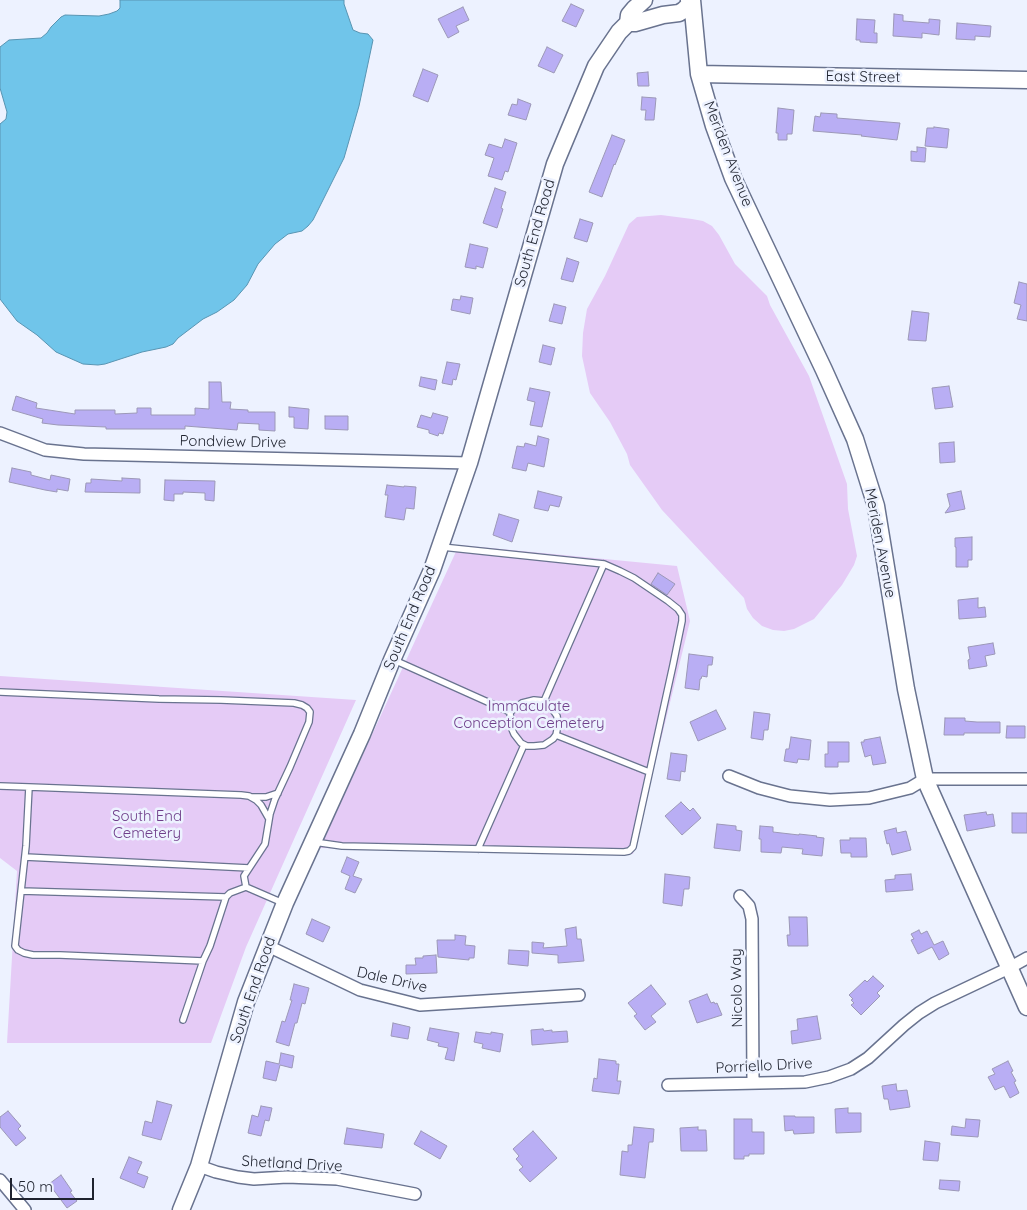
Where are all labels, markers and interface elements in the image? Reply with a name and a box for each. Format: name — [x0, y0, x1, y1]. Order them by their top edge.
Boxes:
street label: East Street — [825, 67, 901, 87]
street label: Meriden Avenue — [700, 99, 756, 209]
street label: South End Road — [511, 177, 559, 289]
street label: Pondview Drive — [179, 432, 287, 452]
street label: Meriden Avenue — [861, 487, 899, 599]
street label: South End Road — [380, 563, 440, 673]
park label: Immaculate Conception Cemetery — [453, 697, 605, 732]
park label: South End Cemetery — [112, 807, 182, 842]
street label: South End Road — [226, 934, 280, 1046]
street label: Nicolo Way — [727, 948, 747, 1028]
street label: Dale Drive — [355, 963, 429, 997]
street label: Porriello Drive — [715, 1054, 813, 1078]
street label: Shetland Drive — [241, 1152, 343, 1176]
scale bar — [12, 1168, 96, 1200]
text: 50 m — [18, 1177, 53, 1196]

